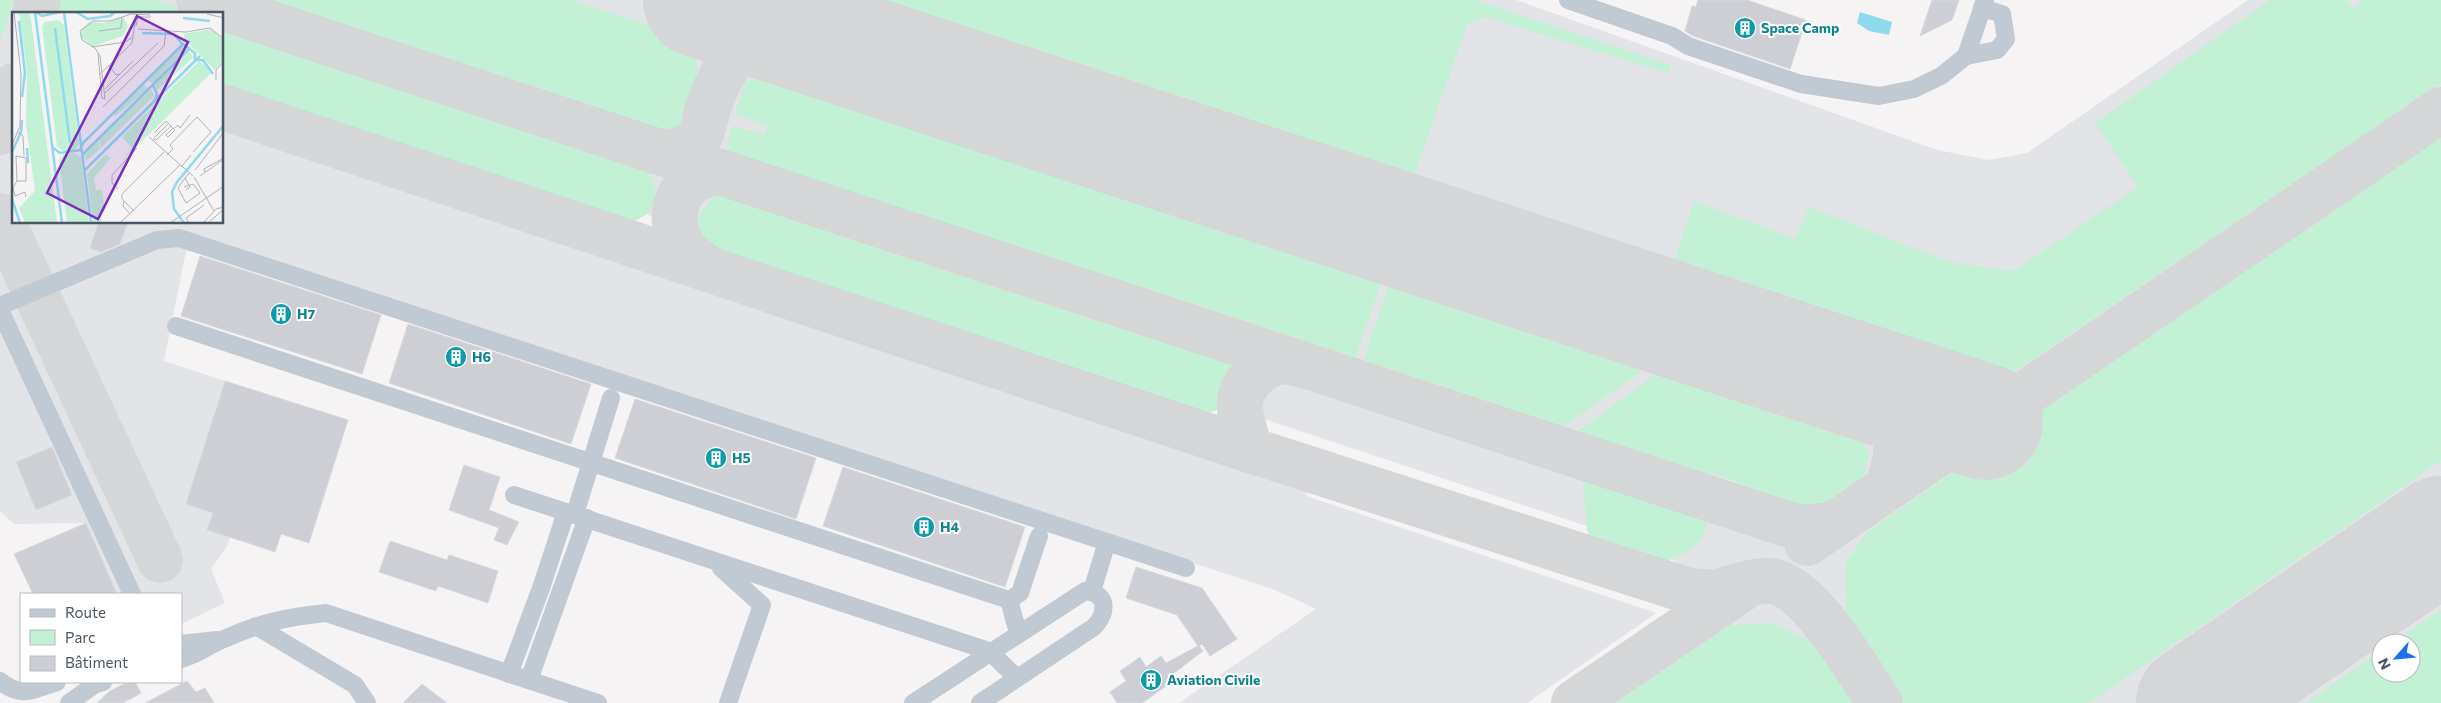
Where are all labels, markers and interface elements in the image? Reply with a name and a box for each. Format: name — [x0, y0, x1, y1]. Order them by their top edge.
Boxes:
inset map — [12, 12, 224, 224]
building icon: Space Camp — [1733, 16, 1757, 40]
place label: Space Camp — [1761, 19, 1839, 36]
building icon: H7 — [269, 302, 293, 326]
place label: H7 — [297, 305, 315, 322]
building icon: H6 — [444, 345, 468, 369]
place label: H6 — [472, 348, 491, 365]
building icon: H5 — [704, 446, 728, 470]
place label: H5 — [732, 449, 751, 466]
building icon: H4 — [912, 515, 936, 539]
place label: H4 — [940, 518, 959, 535]
legend — [20, 593, 182, 683]
text: Route — [65, 603, 106, 621]
text: Parc — [65, 628, 95, 646]
north arrow — [2371, 633, 2421, 683]
text: Bâtiment — [65, 653, 128, 671]
text: N — [2374, 656, 2394, 673]
building icon: Aviation Civile — [1139, 668, 1163, 692]
place label: Aviation Civile — [1167, 671, 1260, 688]

